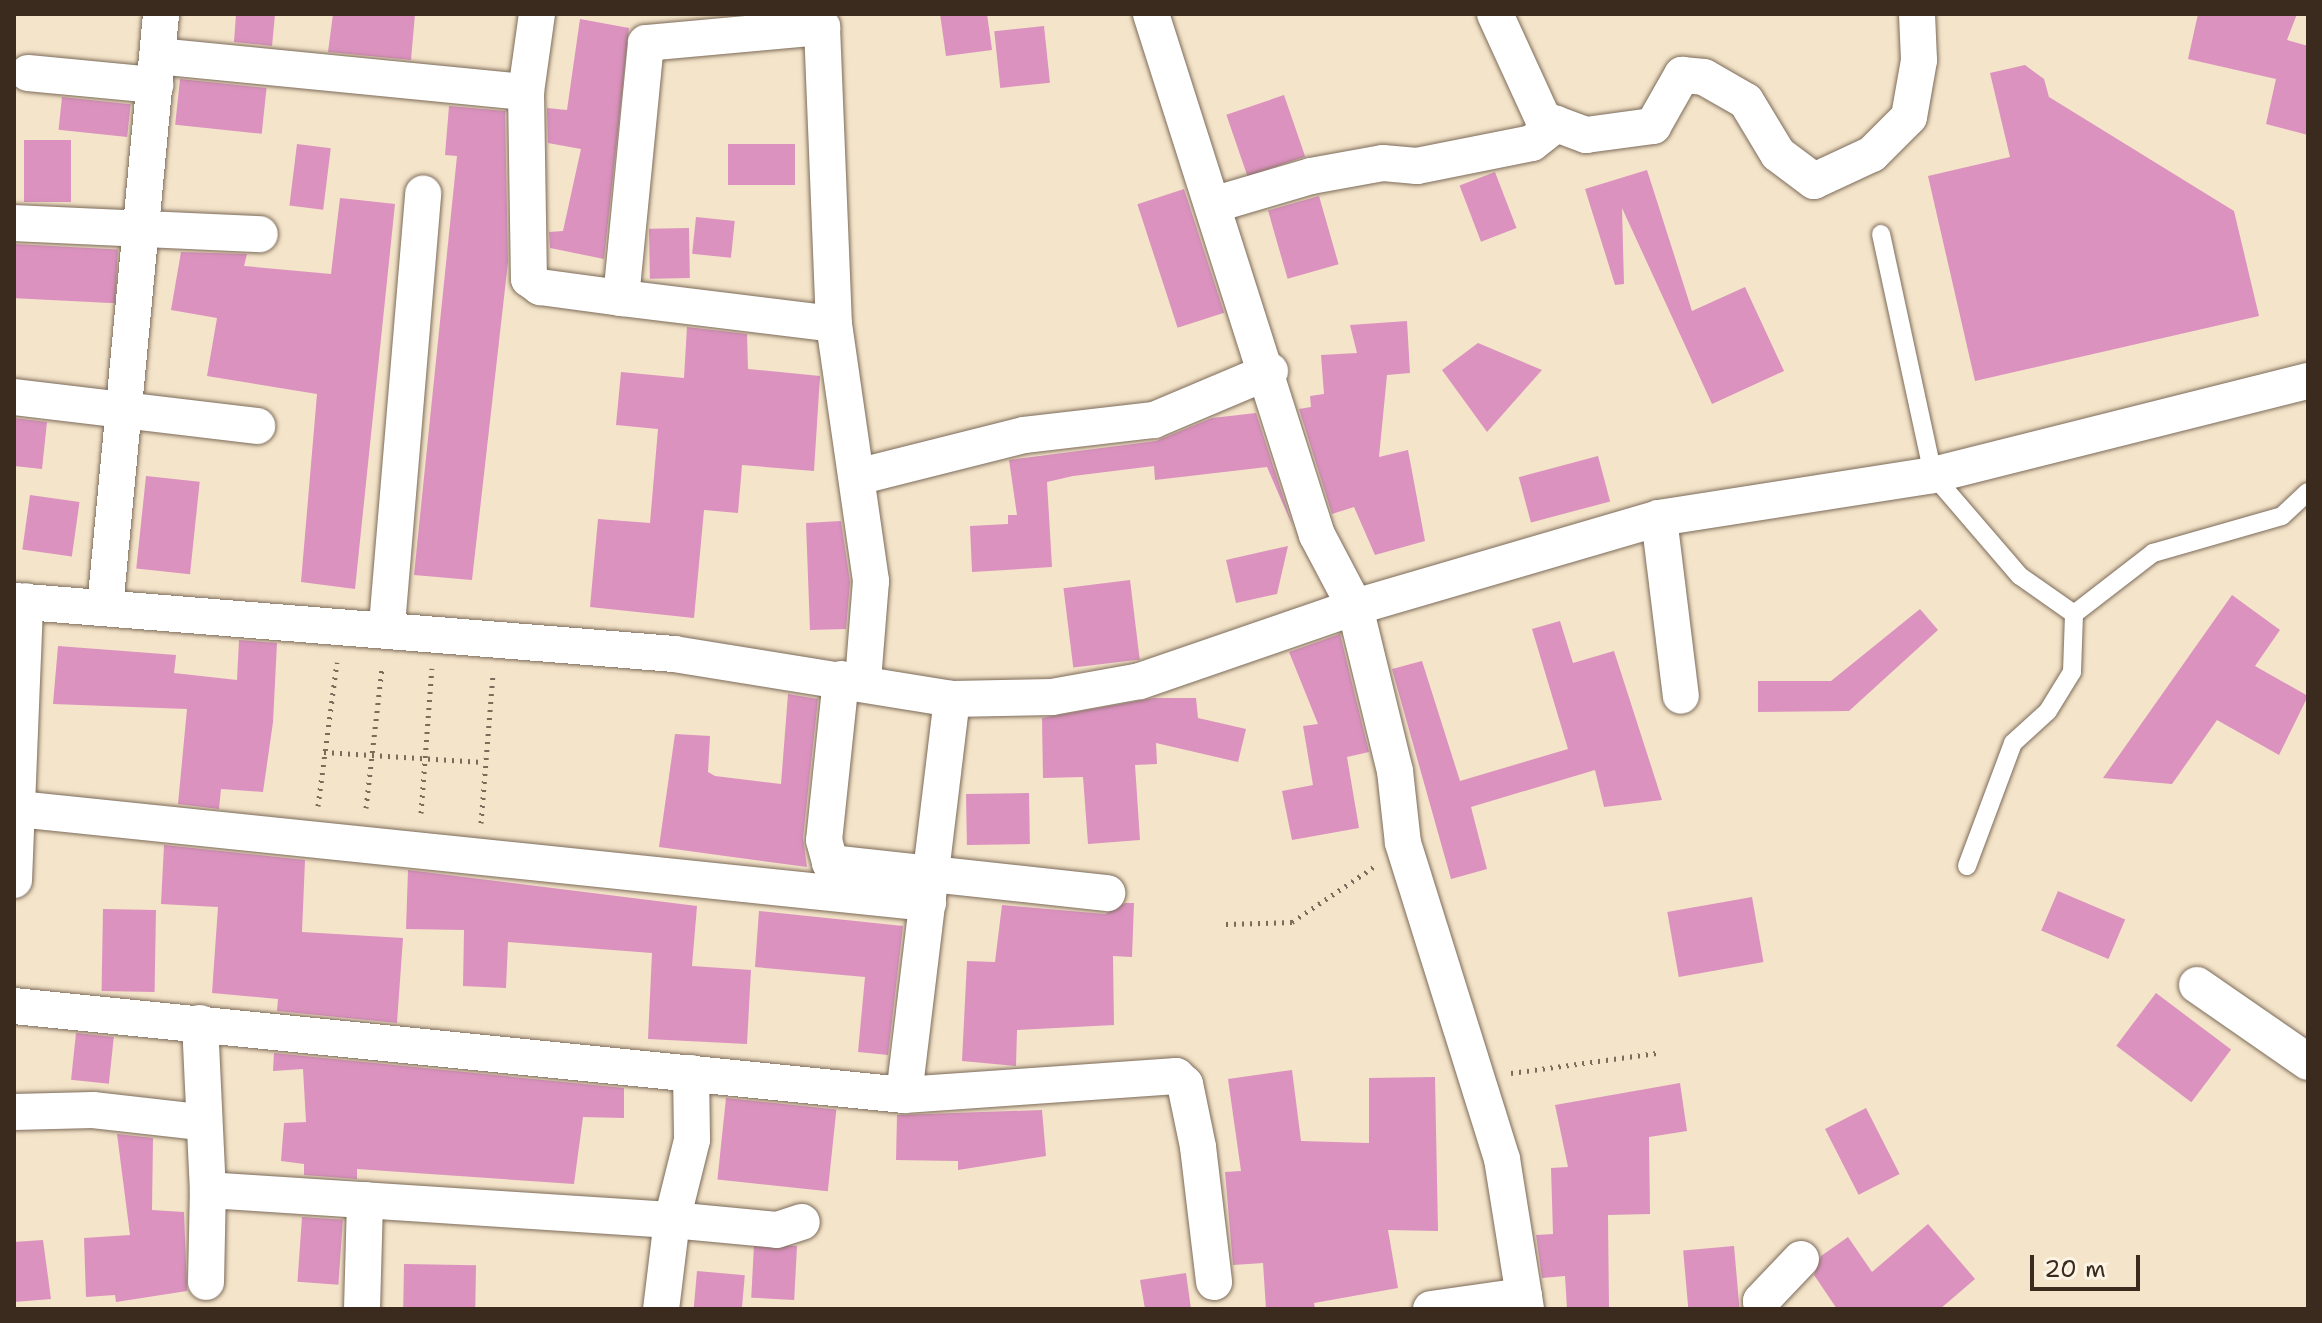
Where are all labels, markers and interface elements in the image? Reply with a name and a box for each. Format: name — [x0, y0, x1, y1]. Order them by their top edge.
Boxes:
scale bar — [2034, 1239, 2144, 1289]
text: 20 m — [2044, 1253, 2106, 1285]

